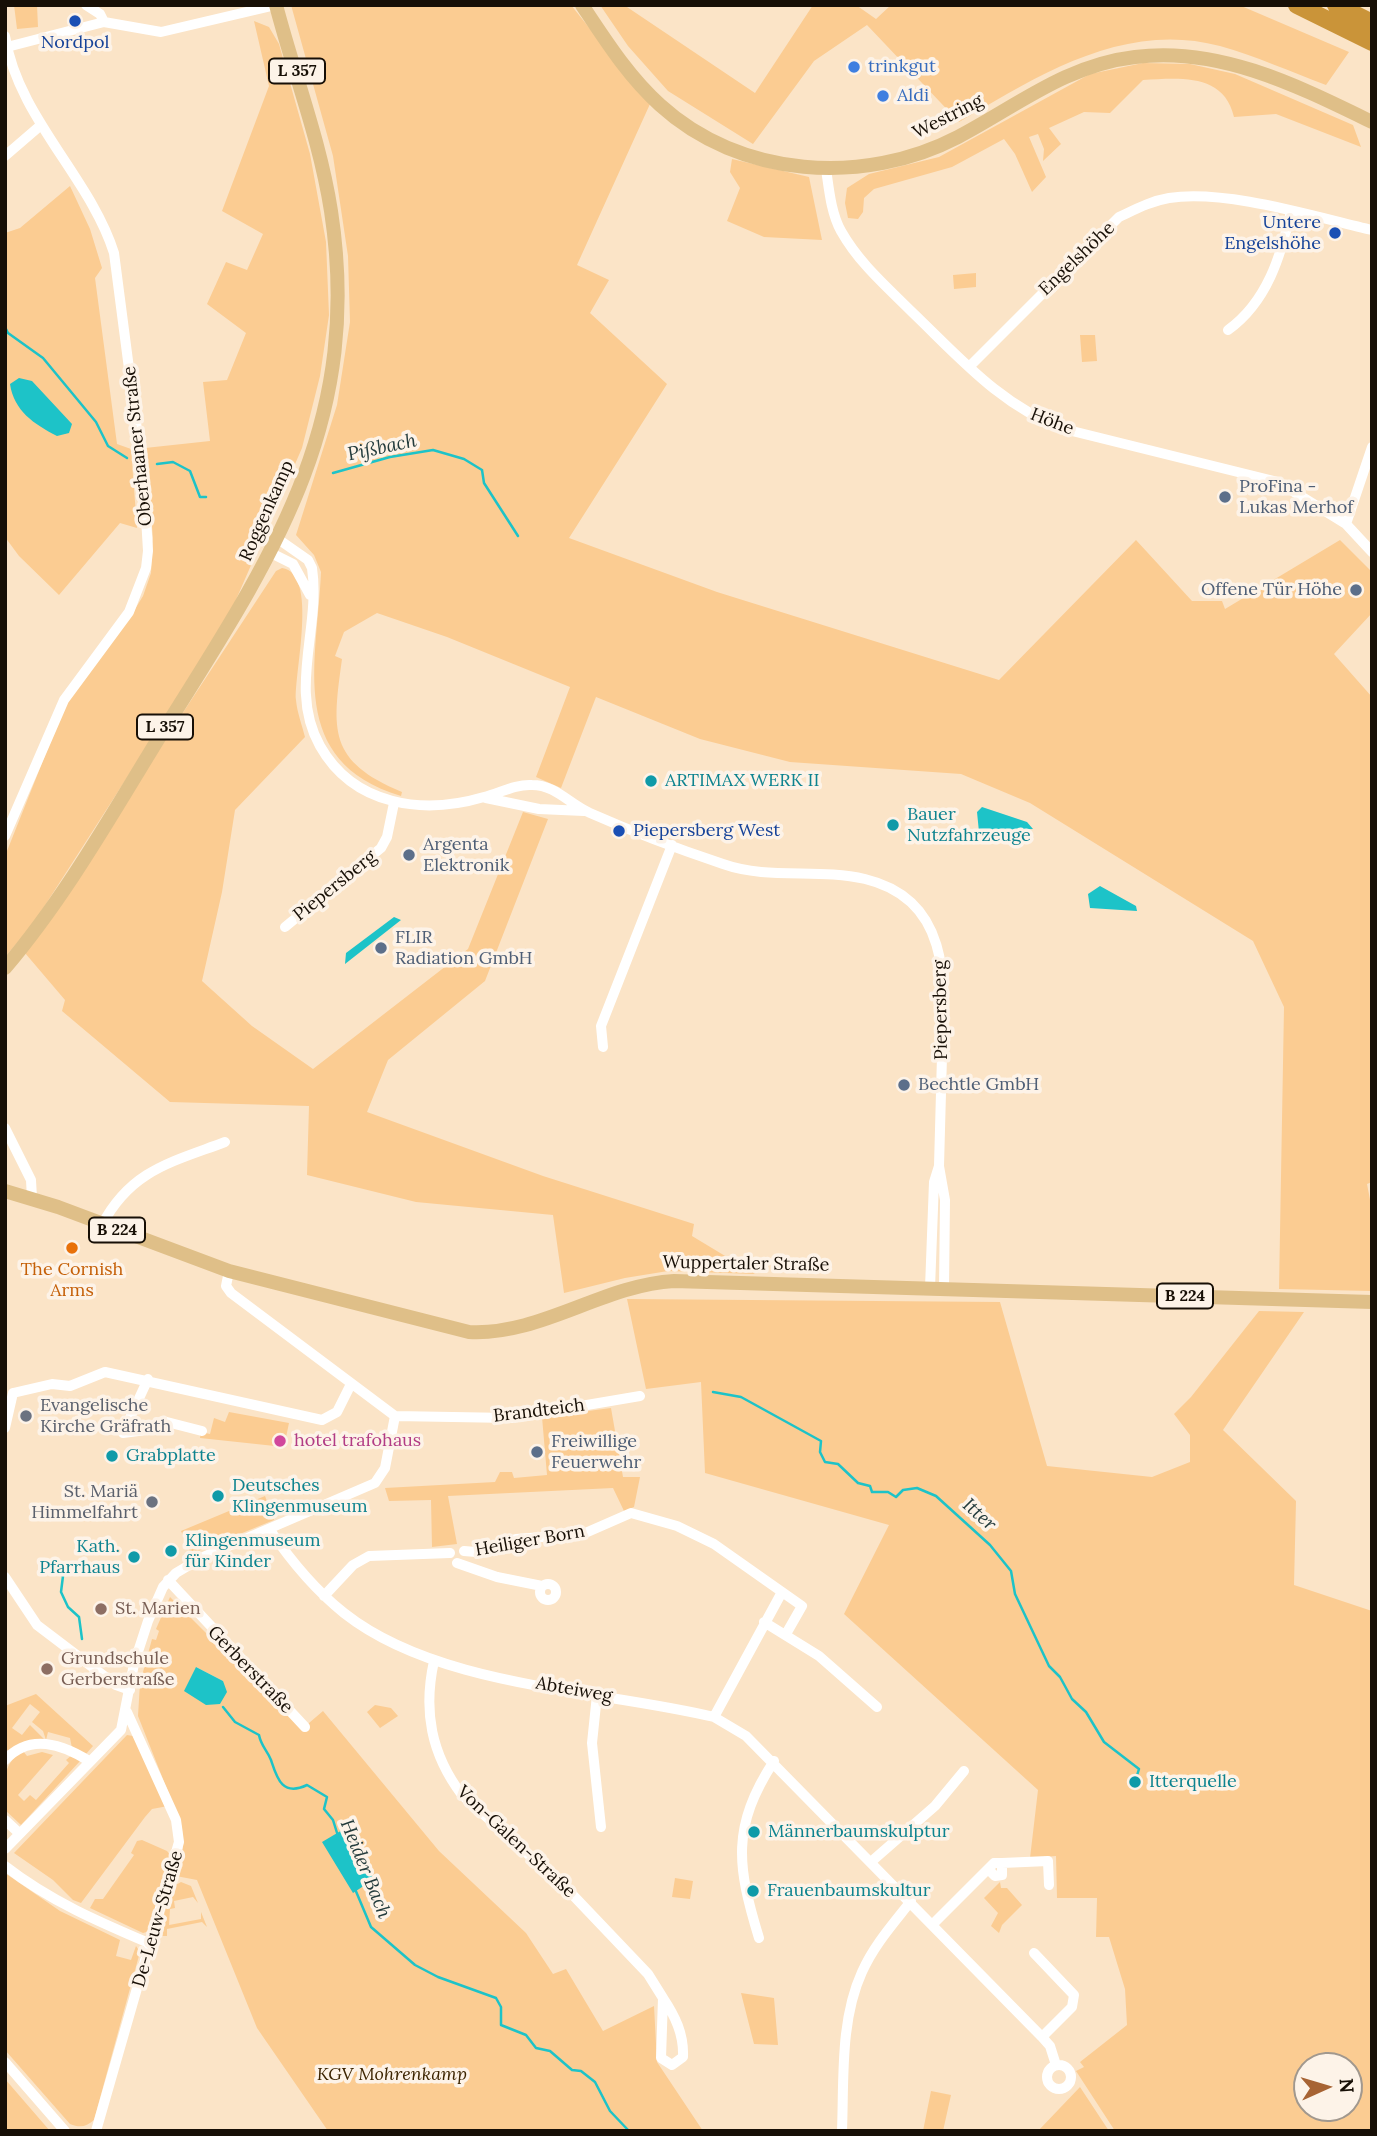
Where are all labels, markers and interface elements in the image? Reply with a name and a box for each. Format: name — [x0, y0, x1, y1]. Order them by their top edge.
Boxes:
marker: Nordpol — [67, 13, 83, 29]
place label: Nordpol — [41, 32, 109, 54]
place label: trinkgut — [868, 56, 936, 78]
road number: L 357 — [269, 58, 325, 83]
marker: trinkgut — [846, 59, 862, 75]
place label: Aldi — [897, 85, 929, 107]
marker: Aldi — [875, 88, 891, 104]
street label: Westring — [909, 90, 987, 144]
place label: Untere Engelshöhe — [1224, 212, 1321, 255]
street label: Engelshöhe — [1035, 218, 1119, 300]
marker: Untere Engelshöhe — [1327, 225, 1343, 241]
street label: Oberhaaner Straße — [119, 365, 157, 527]
street label: Höhe — [1027, 404, 1077, 440]
water label: Pißbach — [345, 430, 419, 466]
street label: Roggenkamp — [235, 457, 299, 565]
place label: ProFina - Lukas Merhof — [1239, 476, 1353, 518]
marker: ProFina - Lukas Merhof — [1217, 489, 1233, 505]
place label: Offene Tür Höhe — [1201, 579, 1342, 601]
marker: Offene Tür Höhe — [1348, 582, 1364, 598]
road number: L 357 — [137, 714, 193, 740]
place label: ARTIMAX WERK II — [665, 770, 820, 792]
marker: ARTIMAX WERK II — [643, 773, 659, 789]
place label: Bauer Nutzfahrzeuge — [907, 804, 1031, 846]
marker: Bauer Nutzfahrzeuge — [885, 817, 901, 833]
place label: Piepersberg West — [633, 820, 780, 842]
marker: Piepersberg West — [611, 823, 627, 839]
place label: Argenta Elektronik — [423, 834, 509, 876]
street label: Piepersberg — [289, 846, 381, 926]
marker: Argenta Elektronik — [401, 847, 417, 863]
place label: FLIR Radiation GmbH — [395, 927, 533, 970]
marker: FLIR Radiation GmbH — [373, 940, 389, 956]
street label: Piepersberg — [929, 960, 953, 1060]
place label: Bechtle GmbH — [918, 1074, 1039, 1096]
marker: Bechtle GmbH — [896, 1077, 912, 1093]
road number: B 224 — [89, 1218, 145, 1242]
marker: The Cornish Arms — [64, 1240, 80, 1256]
street label: Wuppertaler Straße — [662, 1252, 830, 1276]
place label: The Cornish Arms — [21, 1259, 123, 1302]
road number: B 224 — [1157, 1284, 1213, 1308]
place label: Evangelische Kirche Gräfrath — [40, 1395, 171, 1438]
street label: Brandteich — [492, 1395, 586, 1427]
marker: Evangelische Kirche Gräfrath — [18, 1408, 34, 1424]
place label: hotel trafohaus — [294, 1430, 421, 1452]
place label: Freiwillige Feuerwehr — [551, 1431, 641, 1474]
marker: hotel trafohaus — [272, 1433, 288, 1449]
marker: Freiwillige Feuerwehr — [529, 1444, 545, 1460]
place label: Grabplatte — [126, 1445, 216, 1467]
marker: Grabplatte — [104, 1448, 120, 1464]
place label: Deutsches Klingenmuseum — [232, 1475, 367, 1518]
place label: St. Mariä Himmelfahrt — [31, 1481, 138, 1524]
marker: Deutsches Klingenmuseum — [210, 1488, 226, 1504]
marker: St. Mariä Himmelfahrt — [144, 1494, 160, 1510]
water label: Itter — [957, 1494, 1001, 1536]
street label: Heiliger Born — [473, 1521, 587, 1561]
place label: Klingenmuseum für Kinder — [185, 1530, 320, 1572]
place label: Kath. Pfarrhaus — [39, 1536, 120, 1578]
marker: Klingenmuseum für Kinder — [163, 1543, 179, 1559]
marker: Kath. Pfarrhaus — [126, 1549, 142, 1565]
place label: St. Marien — [115, 1598, 201, 1620]
marker: St. Marien — [93, 1601, 109, 1617]
street label: Gerberstraße — [203, 1622, 297, 1718]
place label: Grundschule Gerberstraße — [61, 1648, 174, 1690]
marker: Grundschule Gerberstraße — [39, 1661, 55, 1677]
street label: Abteiweg — [534, 1673, 614, 1707]
place label: Itterquelle — [1149, 1771, 1237, 1793]
marker: Itterquelle — [1127, 1774, 1143, 1790]
street label: Von-Galen-Straße — [452, 1781, 580, 1903]
water label: Heider Bach — [335, 1816, 395, 1922]
place label: Männerbaumskulptur — [768, 1821, 950, 1843]
marker: Männerbaumskulptur — [746, 1824, 762, 1840]
street label: De-Leuw-Straße — [128, 1848, 188, 1990]
place label: Frauenbaumskultur — [767, 1880, 931, 1902]
marker: Frauenbaumskultur — [745, 1883, 761, 1899]
north arrow — [1293, 2052, 1363, 2122]
park label: KGV Mohrenkamp — [317, 2064, 467, 2086]
text: N — [1334, 2078, 1359, 2094]

